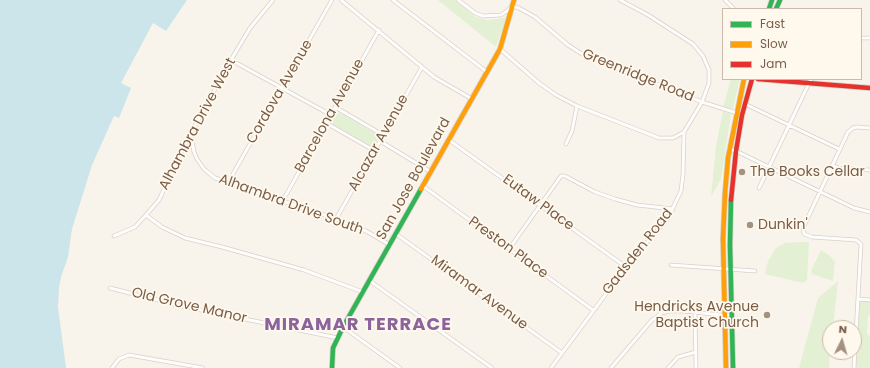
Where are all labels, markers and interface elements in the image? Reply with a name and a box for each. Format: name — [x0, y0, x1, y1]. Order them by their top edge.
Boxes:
legend — [722, 8, 862, 80]
text: Fast — [760, 15, 785, 32]
text: Slow — [760, 35, 788, 52]
street label: Cordova Avenue — [243, 37, 317, 147]
street label: Greenridge Road — [580, 46, 696, 106]
street label: Alhambra Drive West — [156, 55, 240, 193]
text: Jam — [760, 55, 787, 72]
street label: Barcelona Avenue — [292, 56, 368, 176]
street label: Alcazar Avenue — [345, 92, 413, 194]
street label: San Jose Boulevard — [373, 115, 455, 243]
place label: The Books Cellar — [750, 164, 865, 180]
marker: The Books Cellar — [737, 167, 747, 177]
street label: Alhambra Drive South — [216, 171, 366, 239]
street label: Eutaw Place — [499, 171, 577, 235]
street label: Gadsden Road — [599, 206, 677, 298]
street label: Preston Place — [465, 214, 551, 282]
place label: Dunkin' — [758, 217, 808, 233]
marker: Dunkin' — [745, 220, 755, 230]
street label: Miramar Avenue — [427, 252, 531, 334]
street label: Old Grove Manor — [130, 285, 248, 327]
place label: Hendricks Avenue Baptist Church — [634, 299, 759, 332]
marker: Hendricks Avenue Baptist Church — [762, 310, 772, 320]
district label: MIRAMAR TERRACE — [264, 314, 452, 336]
north arrow — [822, 320, 862, 360]
text: N — [838, 321, 848, 337]

